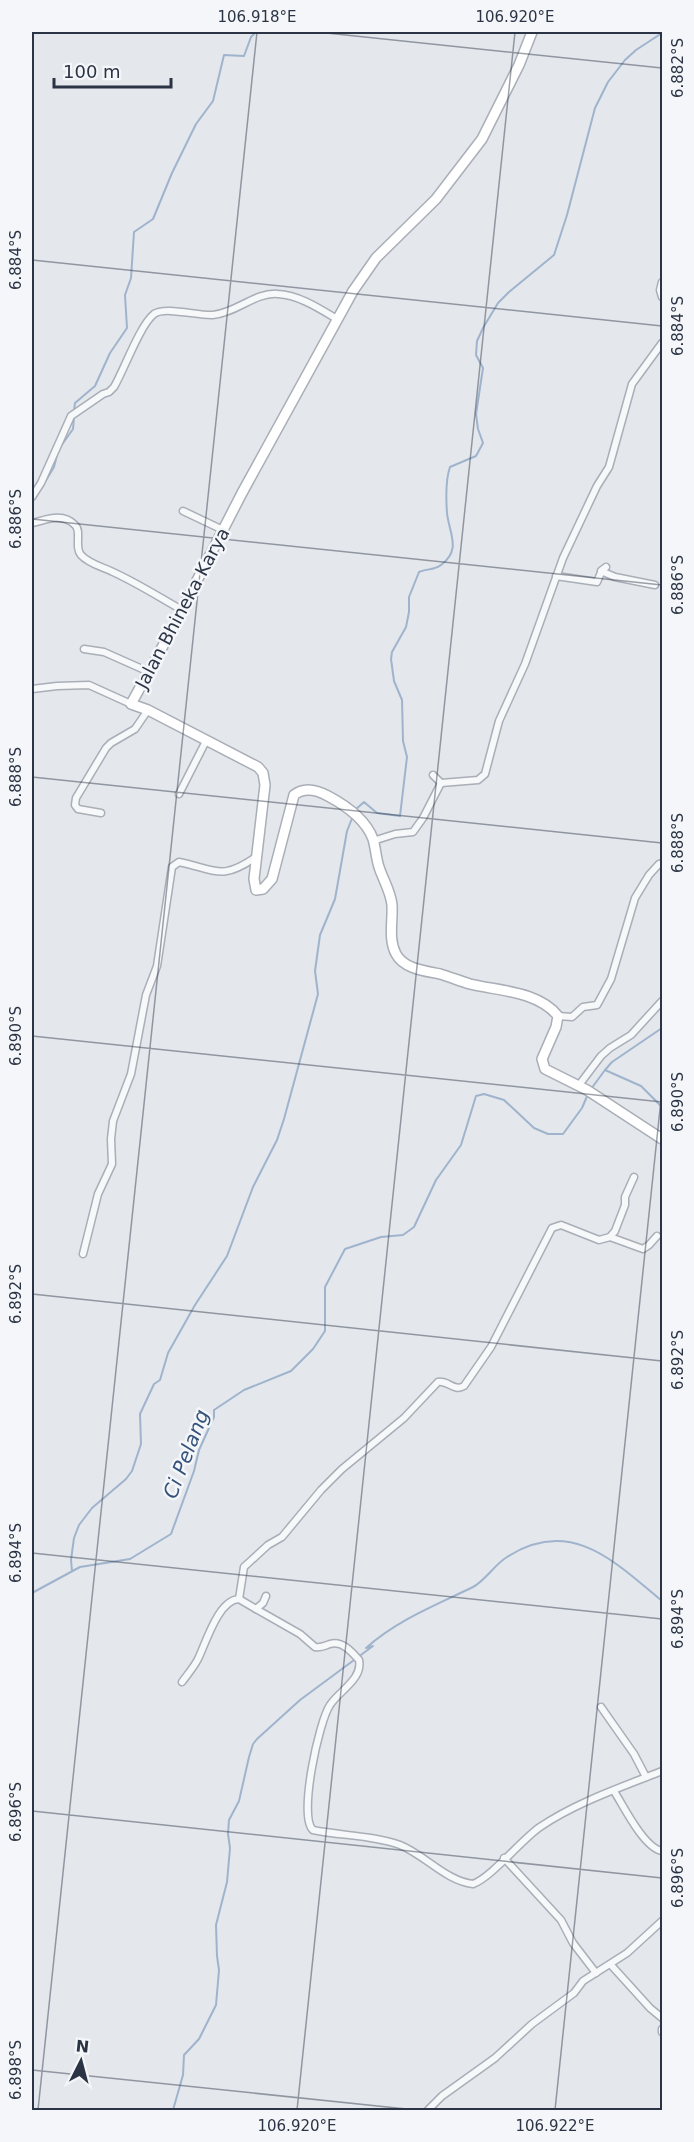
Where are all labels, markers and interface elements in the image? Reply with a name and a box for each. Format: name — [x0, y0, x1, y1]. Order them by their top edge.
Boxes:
text: 106.918°E — [217, 8, 297, 26]
text: 106.920°E — [475, 8, 555, 26]
text: 6.882°S — [669, 38, 687, 98]
scale bar — [54, 51, 171, 89]
text: 100 m — [63, 61, 121, 82]
text: 6.884°S — [7, 230, 25, 290]
text: 6.884°S — [669, 296, 687, 356]
text: 6.886°S — [7, 489, 25, 549]
street label: Jalan Bhineka Karya — [130, 524, 233, 693]
text: 6.886°S — [669, 555, 687, 615]
text: 6.888°S — [7, 747, 25, 807]
text: 6.888°S — [669, 813, 687, 873]
text: 6.890°S — [7, 1006, 25, 1066]
text: 6.890°S — [669, 1072, 687, 1132]
text: 6.892°S — [7, 1264, 25, 1324]
text: 6.892°S — [669, 1330, 687, 1390]
water label: Ci Pelang — [158, 1406, 214, 1502]
text: 6.894°S — [7, 1523, 25, 1583]
text: 6.894°S — [669, 1589, 687, 1649]
text: 6.896°S — [7, 1782, 25, 1842]
text: 6.896°S — [669, 1848, 687, 1908]
north arrow — [51, 2031, 111, 2091]
text: N — [75, 2036, 90, 2057]
text: 6.898°S — [7, 2040, 25, 2100]
text: 106.920°E — [257, 2117, 337, 2135]
text: 106.922°E — [515, 2117, 595, 2135]

